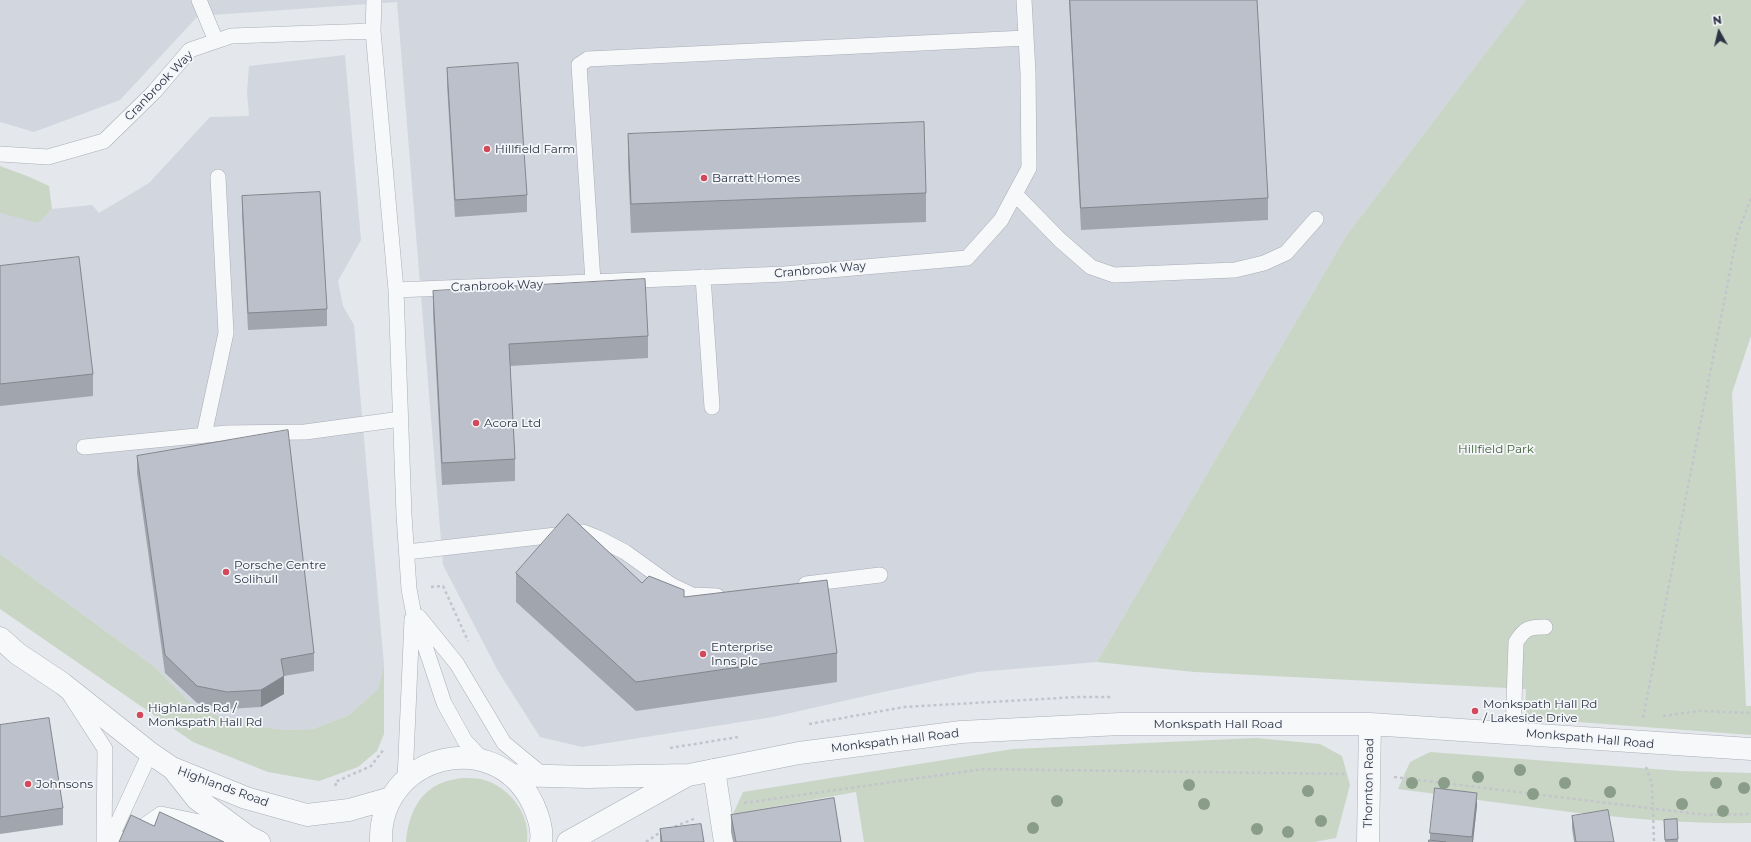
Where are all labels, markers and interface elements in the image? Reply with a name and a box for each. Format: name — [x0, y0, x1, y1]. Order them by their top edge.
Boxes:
north arrow — [1699, 12, 1739, 52]
text: N — [1712, 13, 1723, 28]
street label: Cranbrook Way — [122, 48, 196, 124]
place label: Hillfield Farm — [495, 142, 575, 156]
marker: Hillfield Farm — [482, 144, 492, 154]
place label: Barratt Homes — [712, 171, 800, 185]
marker: Barratt Homes — [699, 173, 709, 183]
street label: Cranbrook Way — [773, 259, 867, 281]
street label: Cranbrook Way — [451, 277, 543, 295]
place label: Acora Ltd — [484, 416, 541, 430]
marker: Acora Ltd — [471, 418, 481, 428]
park label: Hillfield Park — [1458, 442, 1534, 456]
place label: Porsche Centre Solihull — [234, 558, 326, 586]
marker: Porsche Centre Solihull — [221, 567, 231, 577]
place label: Enterprise Inns plc — [711, 640, 773, 668]
marker: Enterprise Inns plc — [698, 649, 708, 659]
place label: Monkspath Hall Rd / Lakeside Drive — [1483, 697, 1597, 725]
place label: Highlands Rd / Monkspath Hall Rd — [148, 701, 262, 729]
marker: Monkspath Hall Rd / Lakeside Drive — [1470, 706, 1480, 716]
marker: Highlands Rd / Monkspath Hall Rd — [135, 710, 145, 720]
street label: Monkspath Hall Road — [1153, 717, 1283, 731]
street label: Monkspath Hall Road — [830, 726, 960, 756]
street label: Monkspath Hall Road — [1525, 726, 1655, 752]
street label: Thornton Road — [1361, 738, 1377, 828]
street label: Highlands Road — [175, 764, 271, 810]
place label: Johnsons — [36, 777, 93, 791]
marker: Johnsons — [23, 779, 33, 789]

